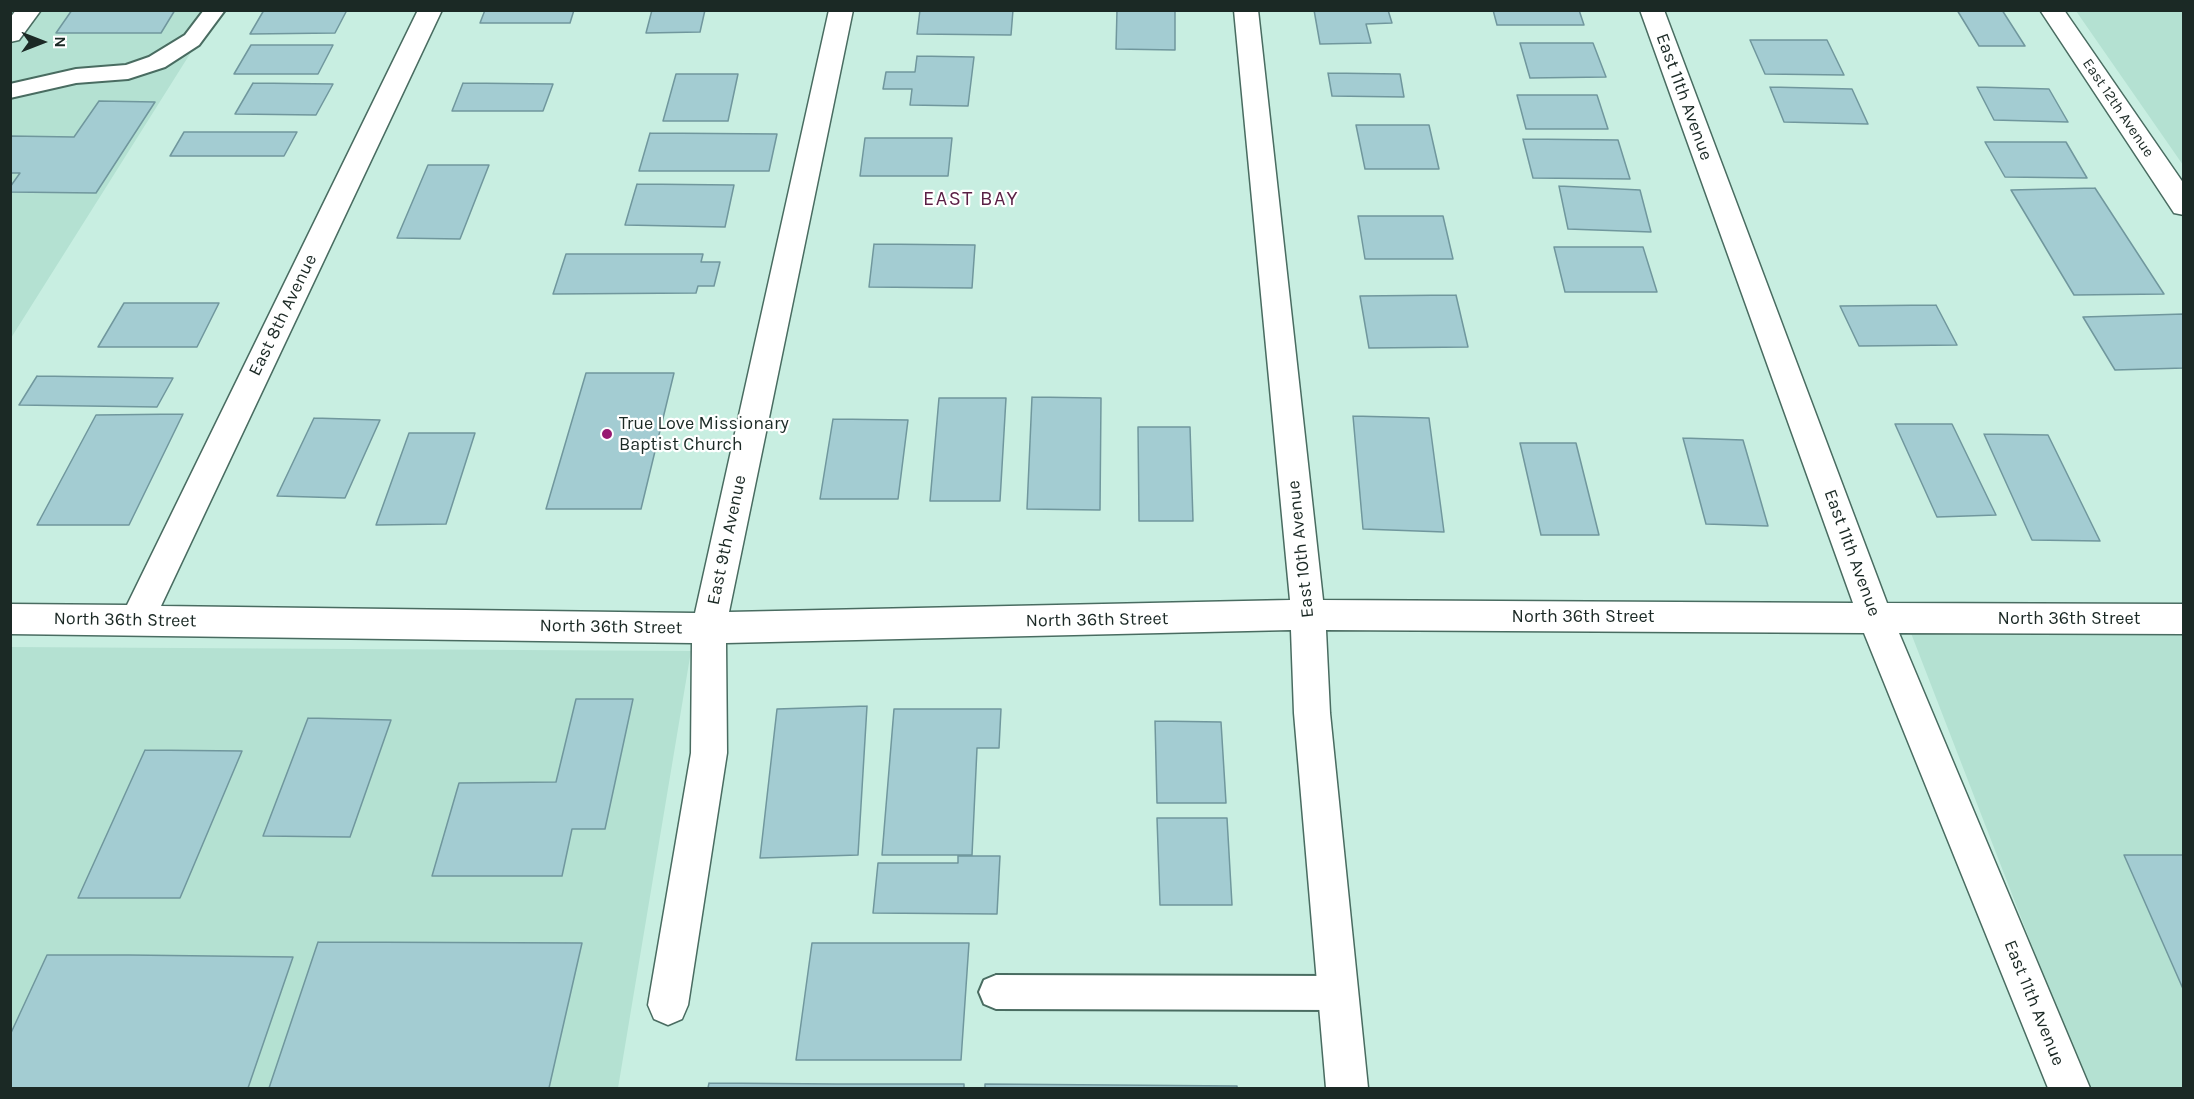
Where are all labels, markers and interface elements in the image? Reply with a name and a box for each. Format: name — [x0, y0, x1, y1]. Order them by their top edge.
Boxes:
north arrow — [12, 12, 72, 72]
street label: East 11th Avenue — [1651, 31, 1717, 163]
text: N — [51, 36, 70, 48]
street label: East 12th Avenue — [2078, 55, 2158, 161]
district label: EAST BAY — [923, 187, 1019, 211]
street label: East 8th Avenue — [244, 251, 322, 379]
place label: True Love Missionary Baptist Church — [619, 413, 789, 456]
marker: True Love Missionary Baptist Church — [600, 427, 614, 441]
street label: East 9th Avenue — [703, 473, 751, 607]
street label: East 10th Avenue — [1283, 479, 1319, 619]
street label: East 11th Avenue — [1819, 487, 1885, 619]
street label: North 36th Street — [1512, 606, 1654, 628]
street label: North 36th Street — [53, 608, 197, 632]
street label: North 36th Street — [1025, 608, 1169, 632]
street label: North 36th Street — [1998, 608, 2140, 630]
street label: North 36th Street — [539, 615, 683, 639]
street label: East 11th Avenue — [1999, 937, 2069, 1069]

